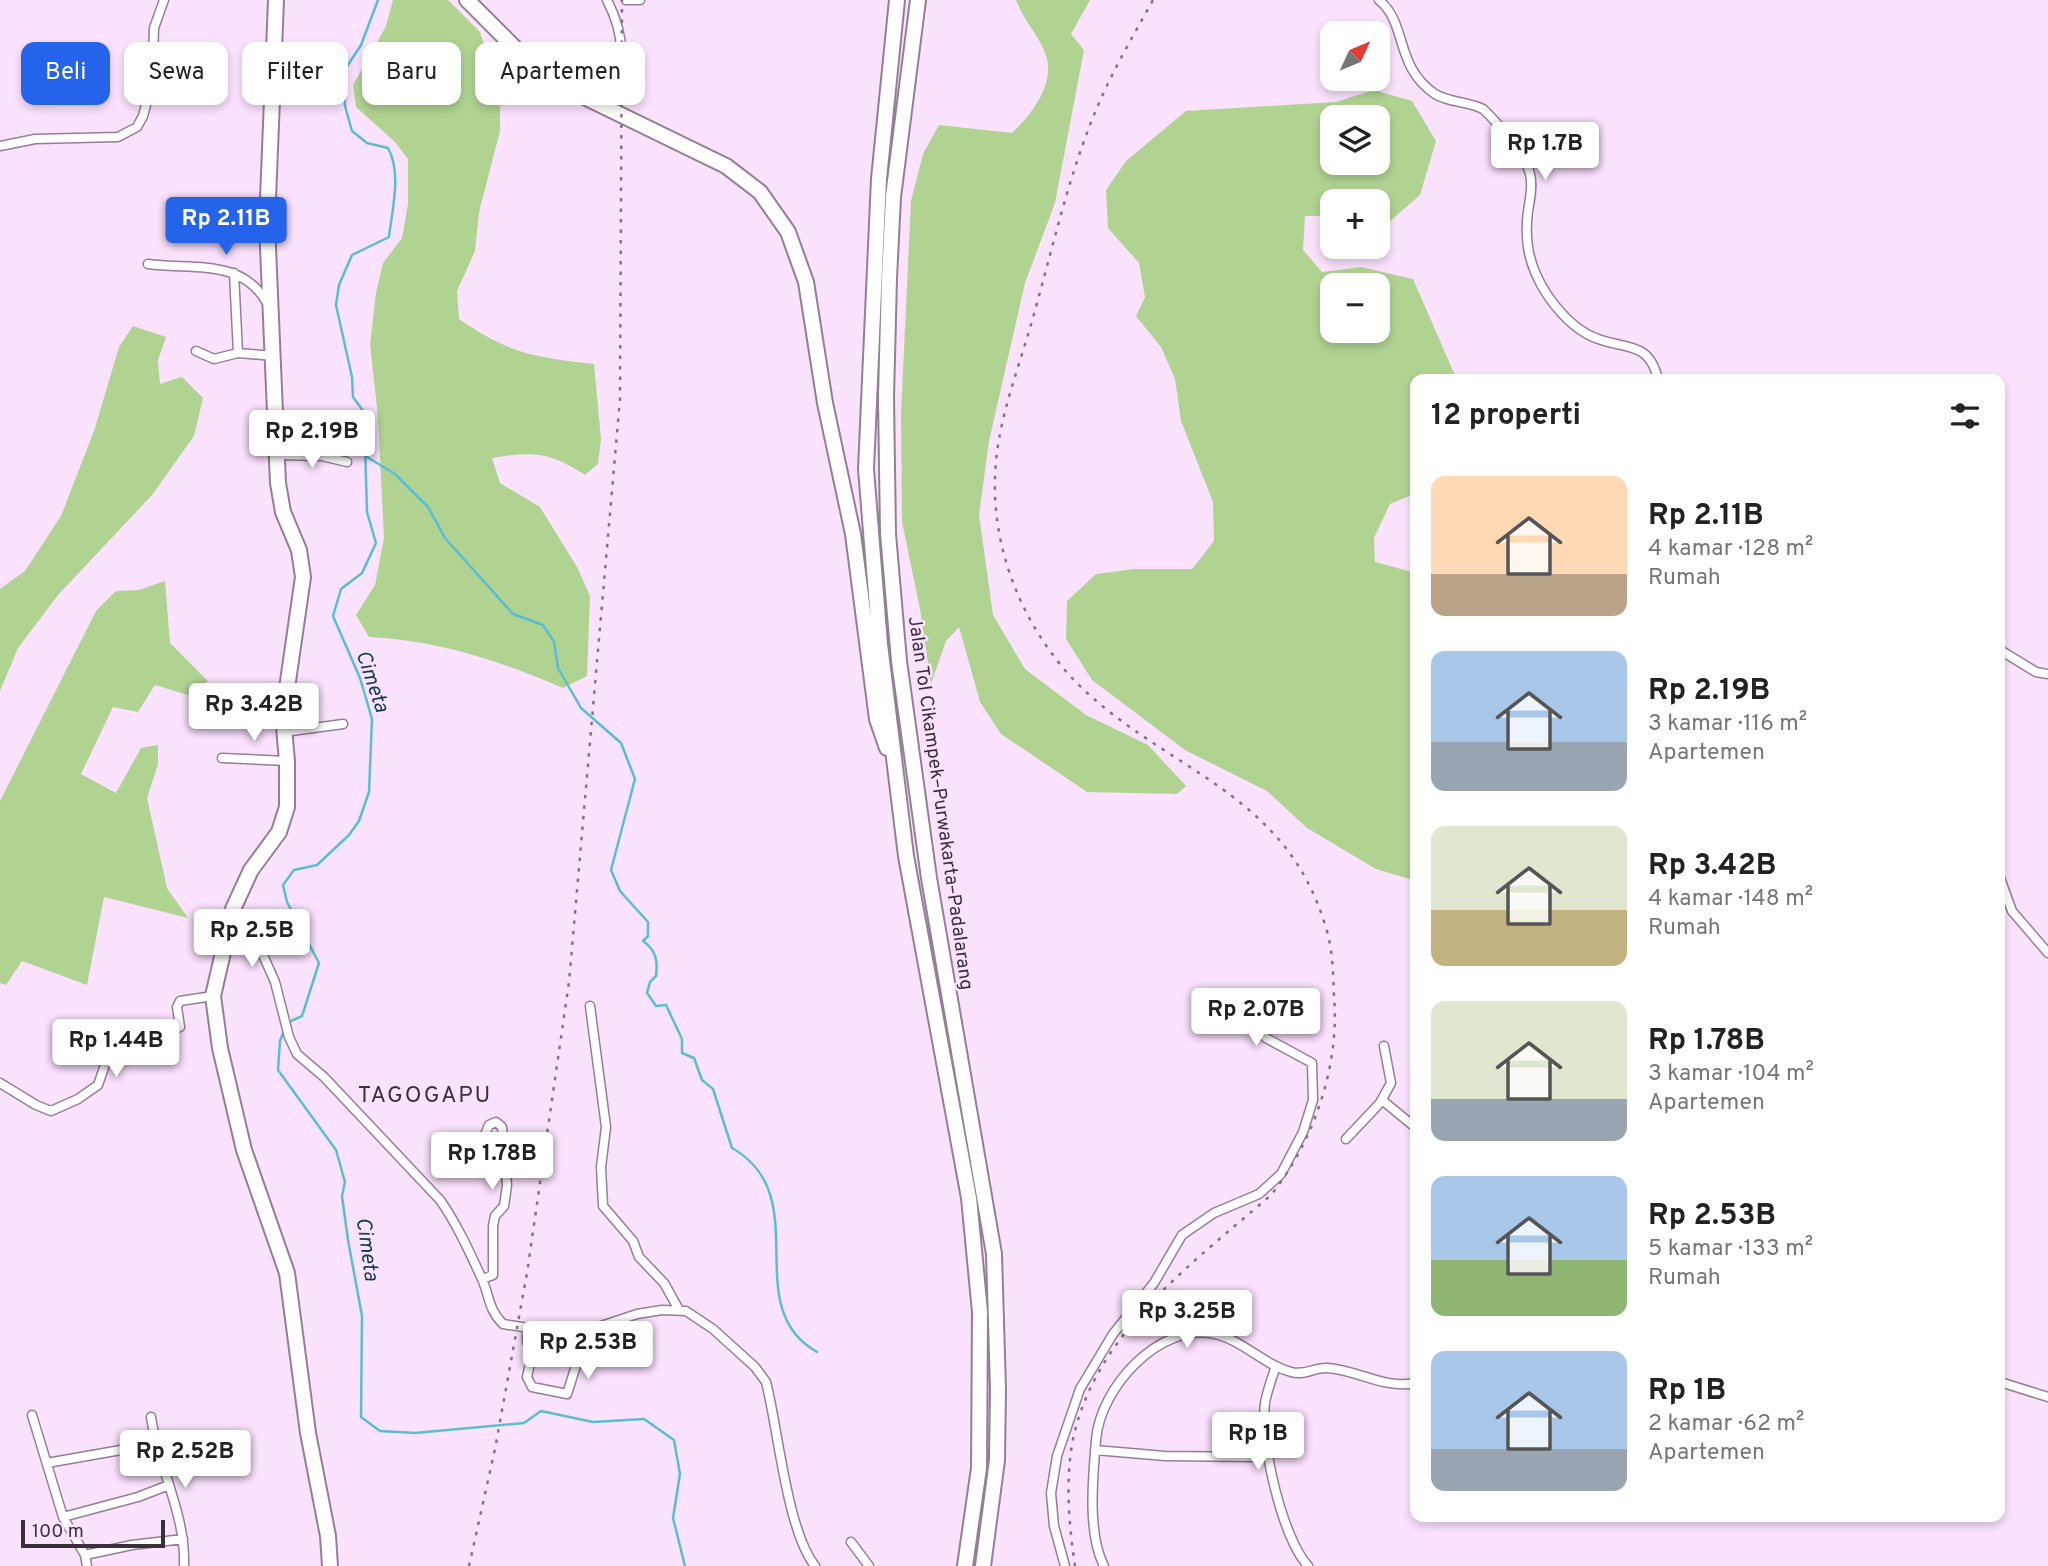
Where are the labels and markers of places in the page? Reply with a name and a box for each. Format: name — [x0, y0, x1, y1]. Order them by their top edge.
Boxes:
pin: Rp 1.7B — [1480, 122, 1610, 182]
pin: Rp 2.11B — [154, 198, 298, 257]
pin: Rp 2.19B — [240, 410, 384, 470]
pin: Rp 3.42B — [182, 684, 326, 743]
pin: Rp 2.5B — [187, 909, 317, 969]
pin: Rp 2.07B — [1184, 988, 1328, 1048]
pin: Rp 1.44B — [44, 1020, 188, 1079]
pin: Rp 1.78B — [420, 1132, 564, 1192]
pin: Rp 3.25B — [1115, 1290, 1259, 1350]
pin: Rp 2.53B — [516, 1322, 660, 1381]
pin: Rp 1B — [1209, 1412, 1307, 1472]
pin: Rp 2.52B — [113, 1430, 257, 1490]

